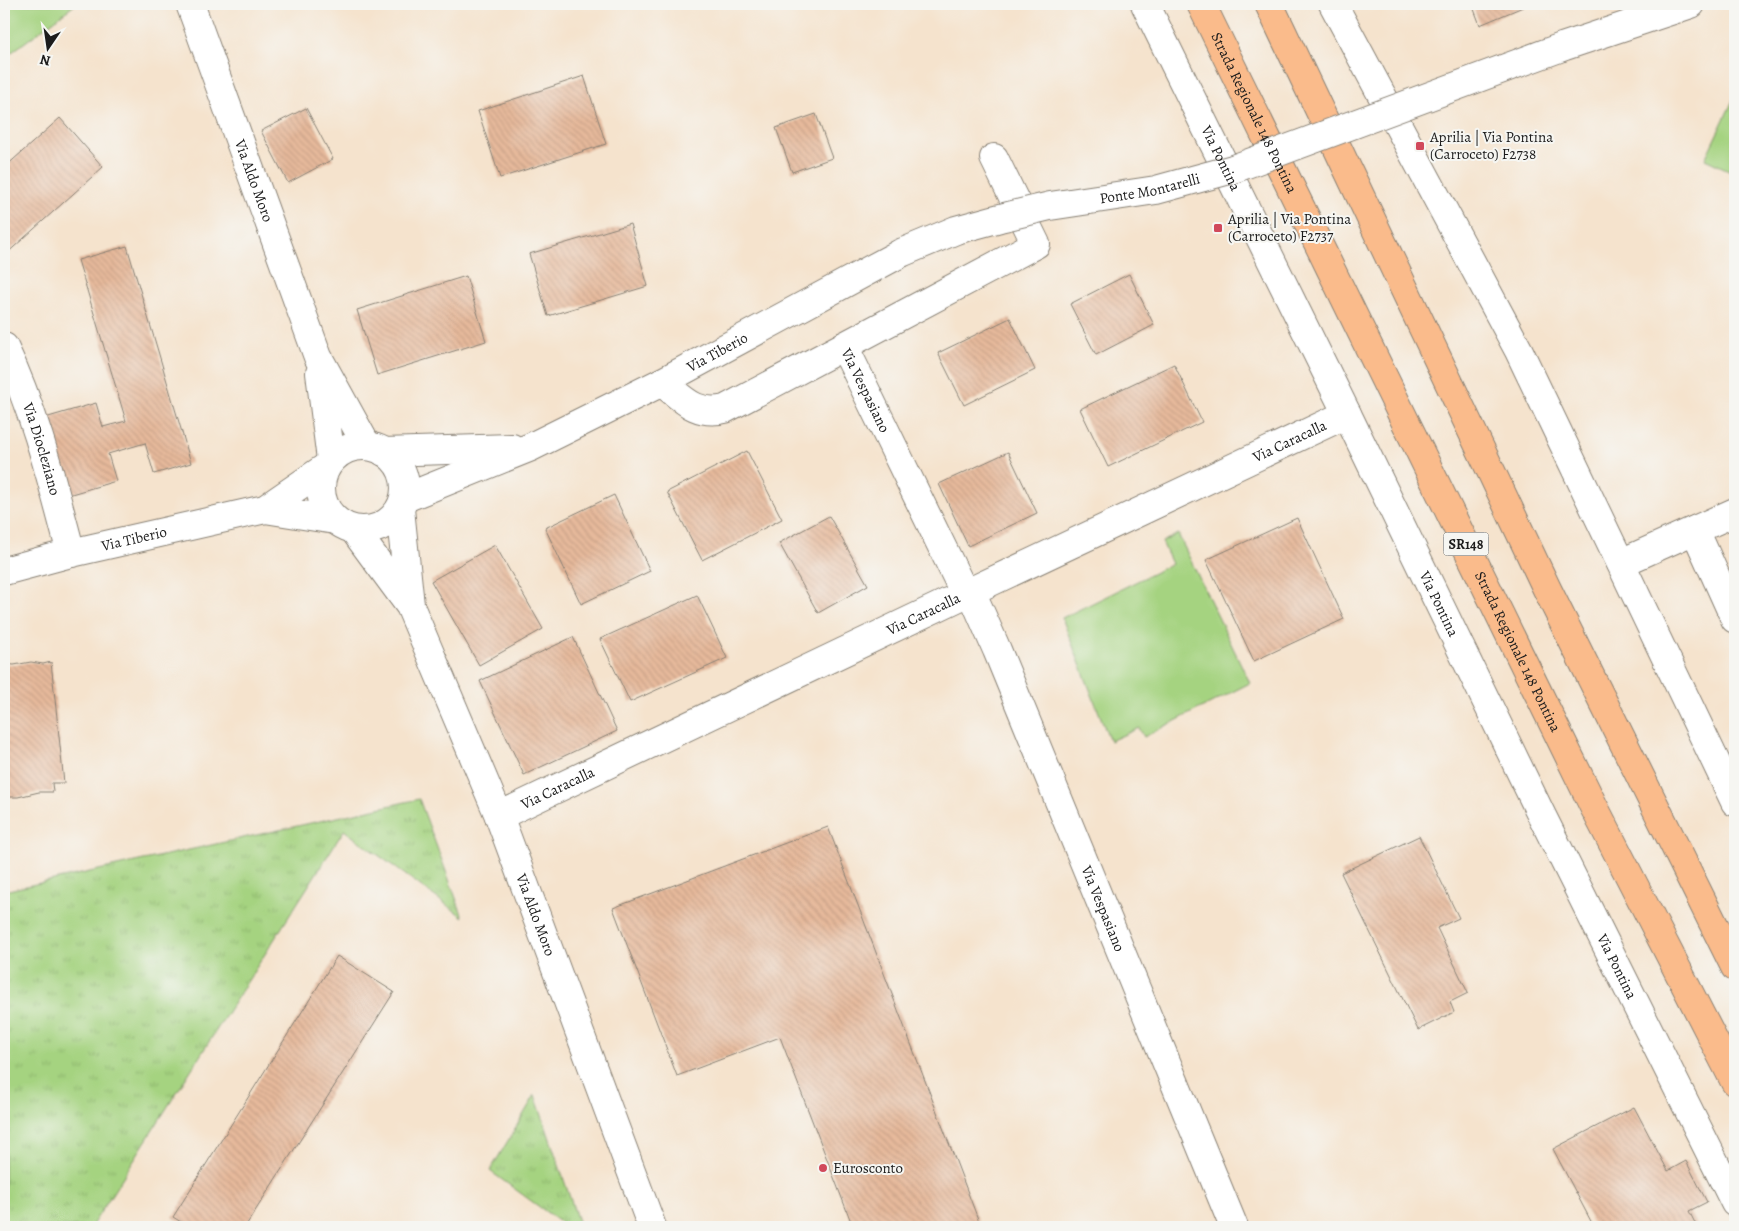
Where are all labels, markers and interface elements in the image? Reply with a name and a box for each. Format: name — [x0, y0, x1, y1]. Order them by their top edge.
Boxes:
north arrow — [22, 22, 72, 72]
street label: Strada Regionale 148 Pontina — [1206, 29, 1302, 196]
text: N — [38, 50, 52, 71]
street label: Via Pontina — [1196, 121, 1246, 194]
place label: Aprilia | Via Pontina (Carroceto) F2738 — [1429, 127, 1553, 164]
street label: Via Aldo Moro — [230, 136, 278, 225]
marker: Aprilia | Via Pontina (Carroceto) F2738 — [1414, 140, 1426, 152]
street label: Ponte Montarelli — [1098, 168, 1202, 208]
place label: Aprilia | Via Pontina (Carroceto) F2737 — [1227, 209, 1351, 246]
marker: Aprilia | Via Pontina (Carroceto) F2737 — [1212, 222, 1224, 234]
street label: Via Tiberio — [682, 328, 751, 377]
street label: Via Vespasiano — [836, 344, 895, 436]
street label: Via Diocleziano — [18, 399, 65, 497]
street label: Via Caracalla — [1249, 415, 1330, 467]
street label: Via Tiberio — [98, 522, 169, 556]
road number: SR148 — [1444, 532, 1488, 556]
street label: Via Pontina — [1414, 567, 1463, 640]
street label: Strada Regionale 148 Pontina — [1470, 568, 1566, 735]
street label: Via Caracalla — [882, 588, 963, 640]
street label: Via Caracalla — [517, 762, 598, 815]
street label: Via Vespasiano — [1076, 862, 1130, 955]
street label: Via Aldo Moro — [511, 870, 560, 959]
street label: Via Pontina — [1592, 930, 1642, 1002]
place label: Eurosconto — [833, 1158, 903, 1178]
marker: Eurosconto — [817, 1162, 829, 1174]

